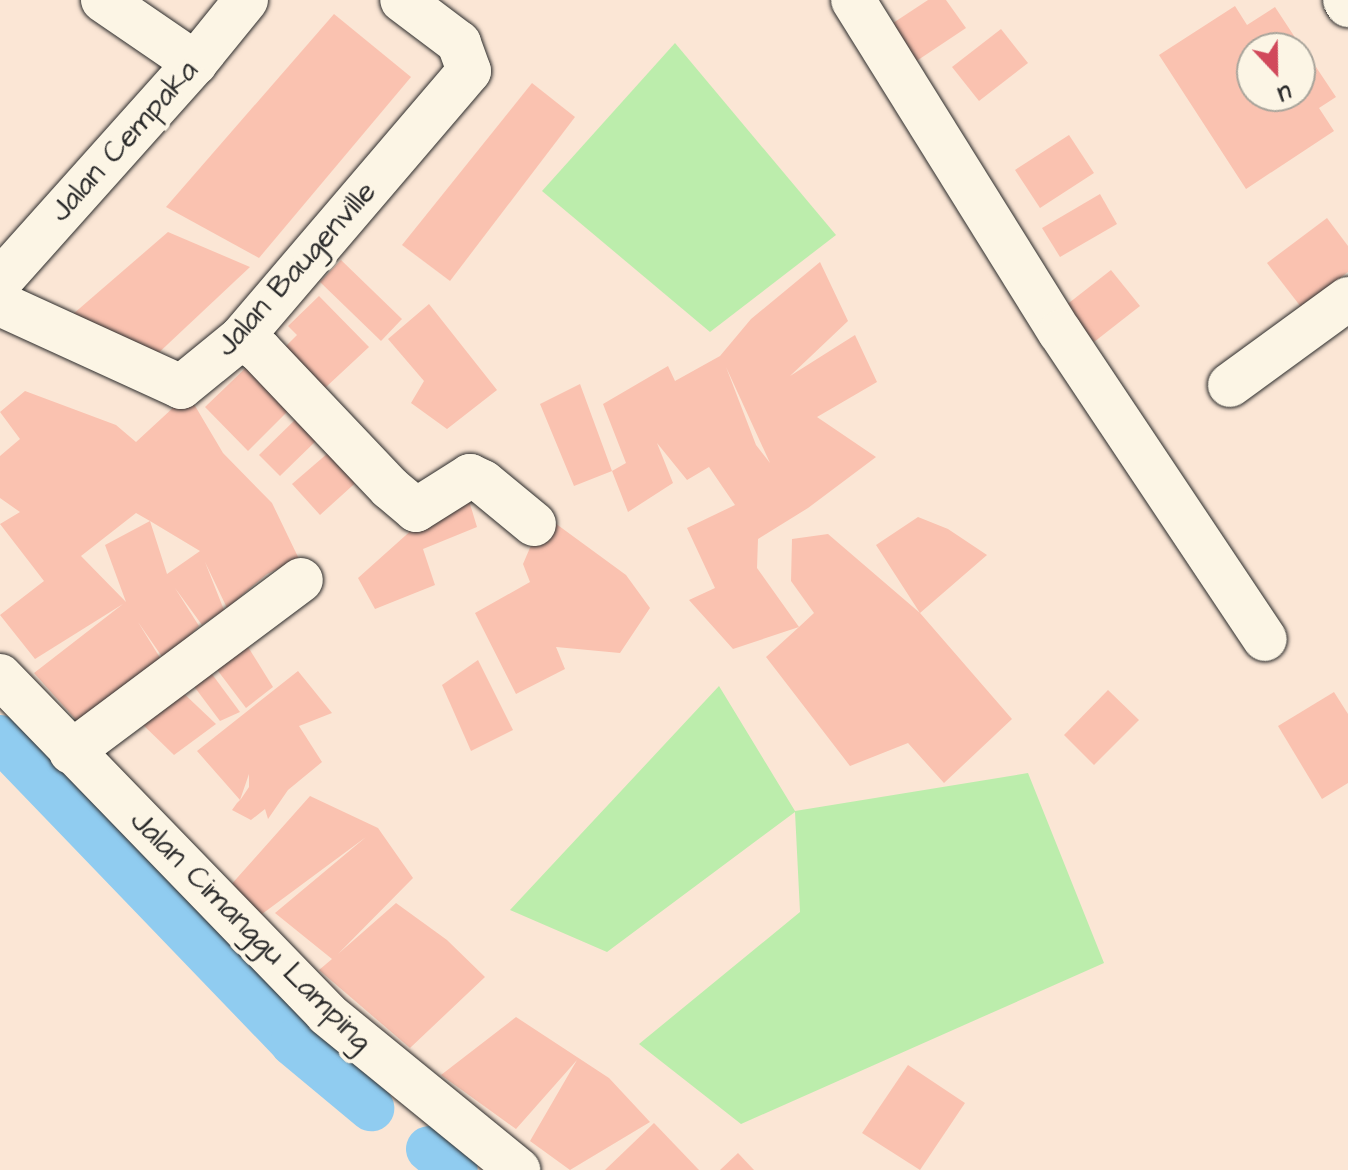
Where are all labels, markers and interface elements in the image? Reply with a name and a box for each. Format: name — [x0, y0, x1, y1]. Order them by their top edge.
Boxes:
north arrow — [1236, 32, 1316, 112]
street label: Jalan Cempaka — [42, 53, 206, 229]
text: U — [1273, 76, 1296, 110]
street label: Jalan Baugenville — [208, 174, 384, 364]
street label: Jalan Cimanggu Lamping — [123, 803, 379, 1059]

